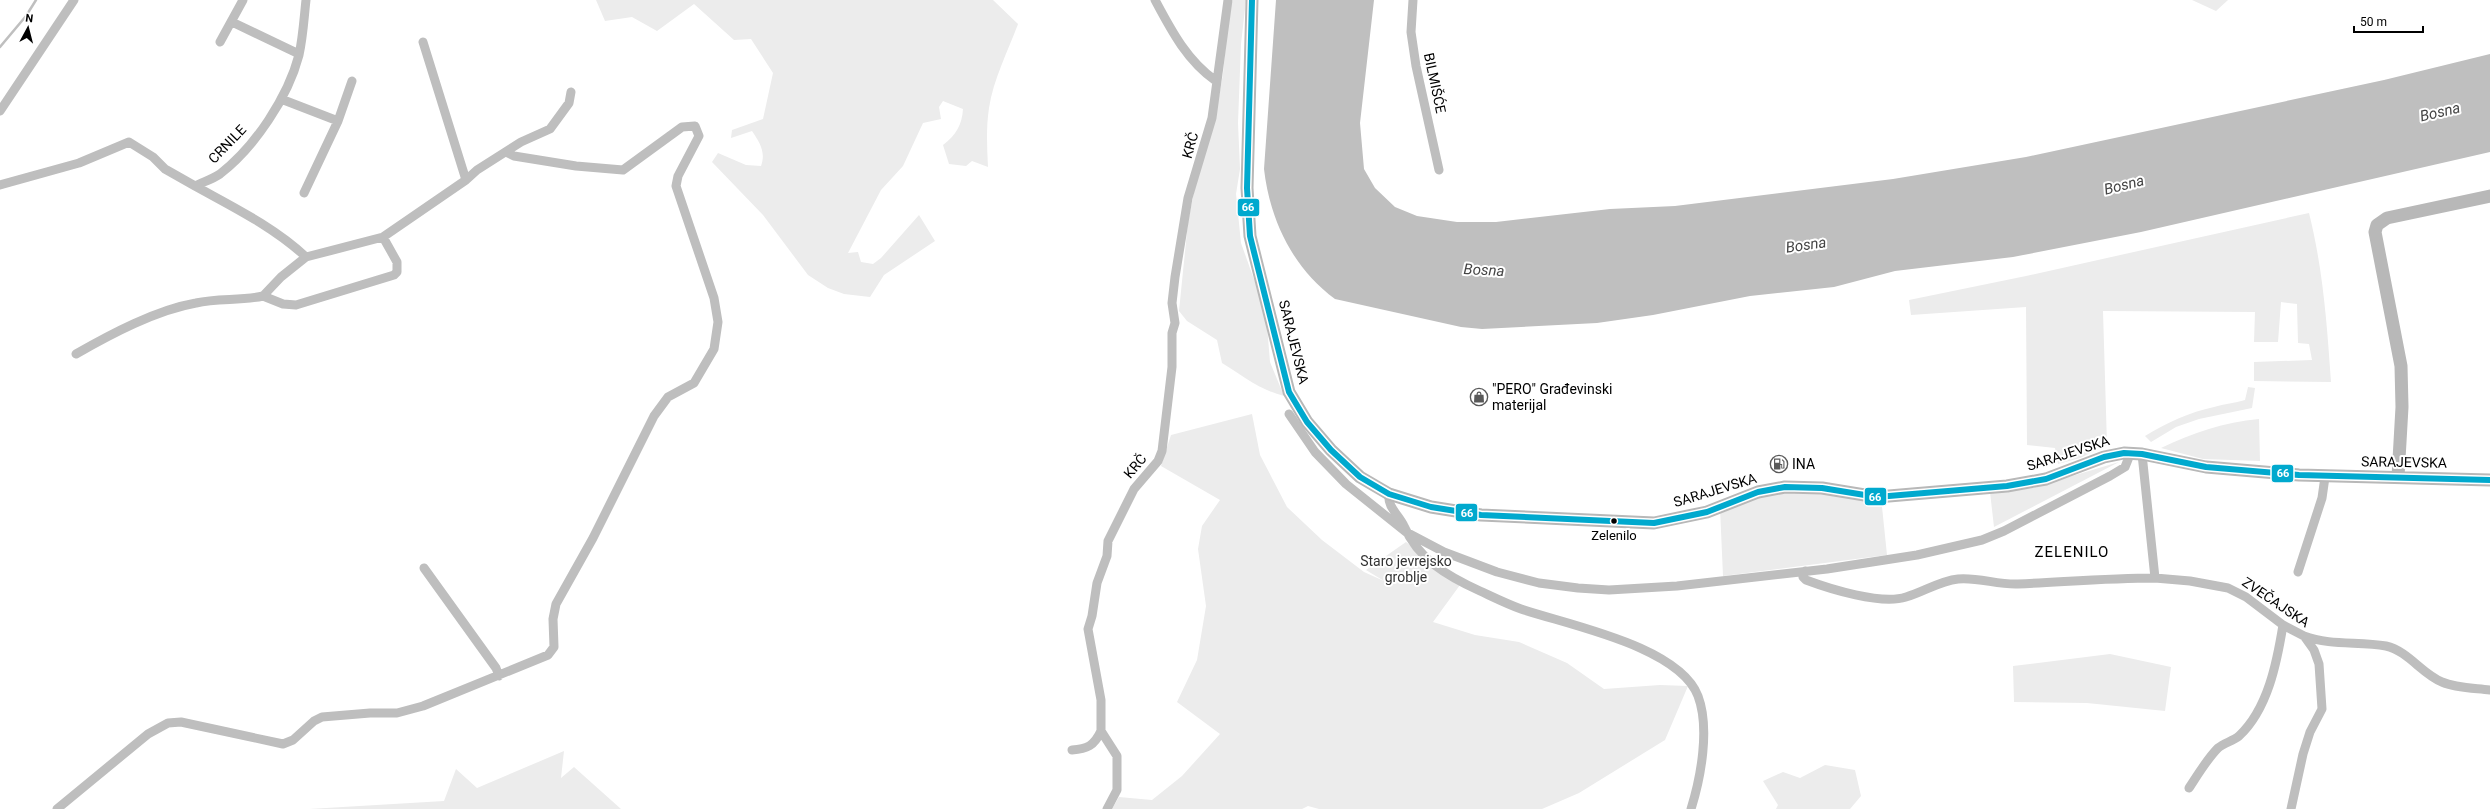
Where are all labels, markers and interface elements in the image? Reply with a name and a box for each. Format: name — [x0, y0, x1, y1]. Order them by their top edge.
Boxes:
north arrow — [8, 8, 48, 48]
scale bar — [2354, 8, 2423, 34]
text: N — [25, 12, 34, 26]
text: 50 m — [2360, 15, 2387, 29]
street label: BILMIŠĆE — [1421, 51, 1450, 115]
water label: Bosna — [2418, 99, 2462, 125]
street label: CRNILE — [205, 121, 249, 166]
street label: KRČ — [1178, 130, 1201, 160]
water label: Bosna — [2102, 171, 2146, 199]
line badge: 66 — [1237, 198, 1260, 217]
text: 66 — [1242, 201, 1254, 214]
water label: Bosna — [1785, 233, 1828, 257]
water label: Bosna — [1463, 260, 1505, 280]
street label: SARAJEVSKA — [1276, 298, 1312, 386]
place label: "PERO" Građevinski materijal — [1492, 381, 1612, 413]
shop icon: "PERO" Građevinski materijal — [1469, 387, 1489, 407]
street label: SARAJEVSKA — [2025, 432, 2111, 474]
street label: KRČ — [1120, 450, 1150, 481]
street label: SARAJEVSKA — [2361, 453, 2447, 471]
fuel station icon: INA — [1769, 454, 1789, 474]
place label: INA — [1792, 456, 1815, 472]
line badge: 66 — [2271, 464, 2294, 483]
text: 66 — [2277, 467, 2289, 480]
street label: SARAJEVSKA — [1672, 470, 1758, 510]
line badge: 66 — [1864, 487, 1887, 506]
text: 66 — [1869, 491, 1881, 504]
line badge: 66 — [1455, 503, 1478, 522]
text: 66 — [1461, 507, 1473, 520]
marker: Zelenilo — [1609, 516, 1619, 526]
place label: Zelenilo — [1591, 528, 1637, 543]
district label: ZELENILO — [2035, 543, 2109, 561]
park label: Staro jevrejsko groblje — [1360, 553, 1452, 585]
street label: ZVEČAJSKA — [2239, 573, 2313, 630]

